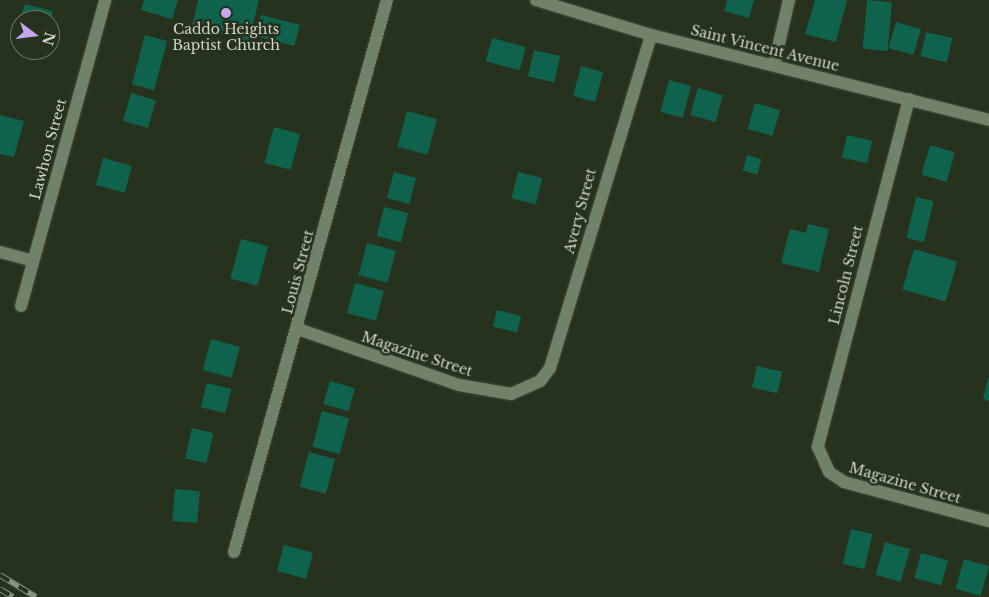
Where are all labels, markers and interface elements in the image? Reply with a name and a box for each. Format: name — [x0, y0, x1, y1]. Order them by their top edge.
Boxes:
marker: Caddo Heights Baptist Church — [220, 7, 232, 19]
north arrow — [10, 10, 60, 60]
place label: Caddo Heights Baptist Church — [172, 21, 280, 54]
street label: Saint Vincent Avenue — [688, 21, 842, 75]
text: N — [38, 30, 59, 47]
street label: Lawhon Street — [26, 97, 70, 201]
street label: Avery Street — [560, 166, 600, 256]
street label: Lincoln Street — [826, 224, 866, 326]
street label: Louis Street — [279, 228, 317, 316]
street label: Magazine Street — [359, 328, 475, 380]
street label: Magazine Street — [847, 459, 963, 507]

